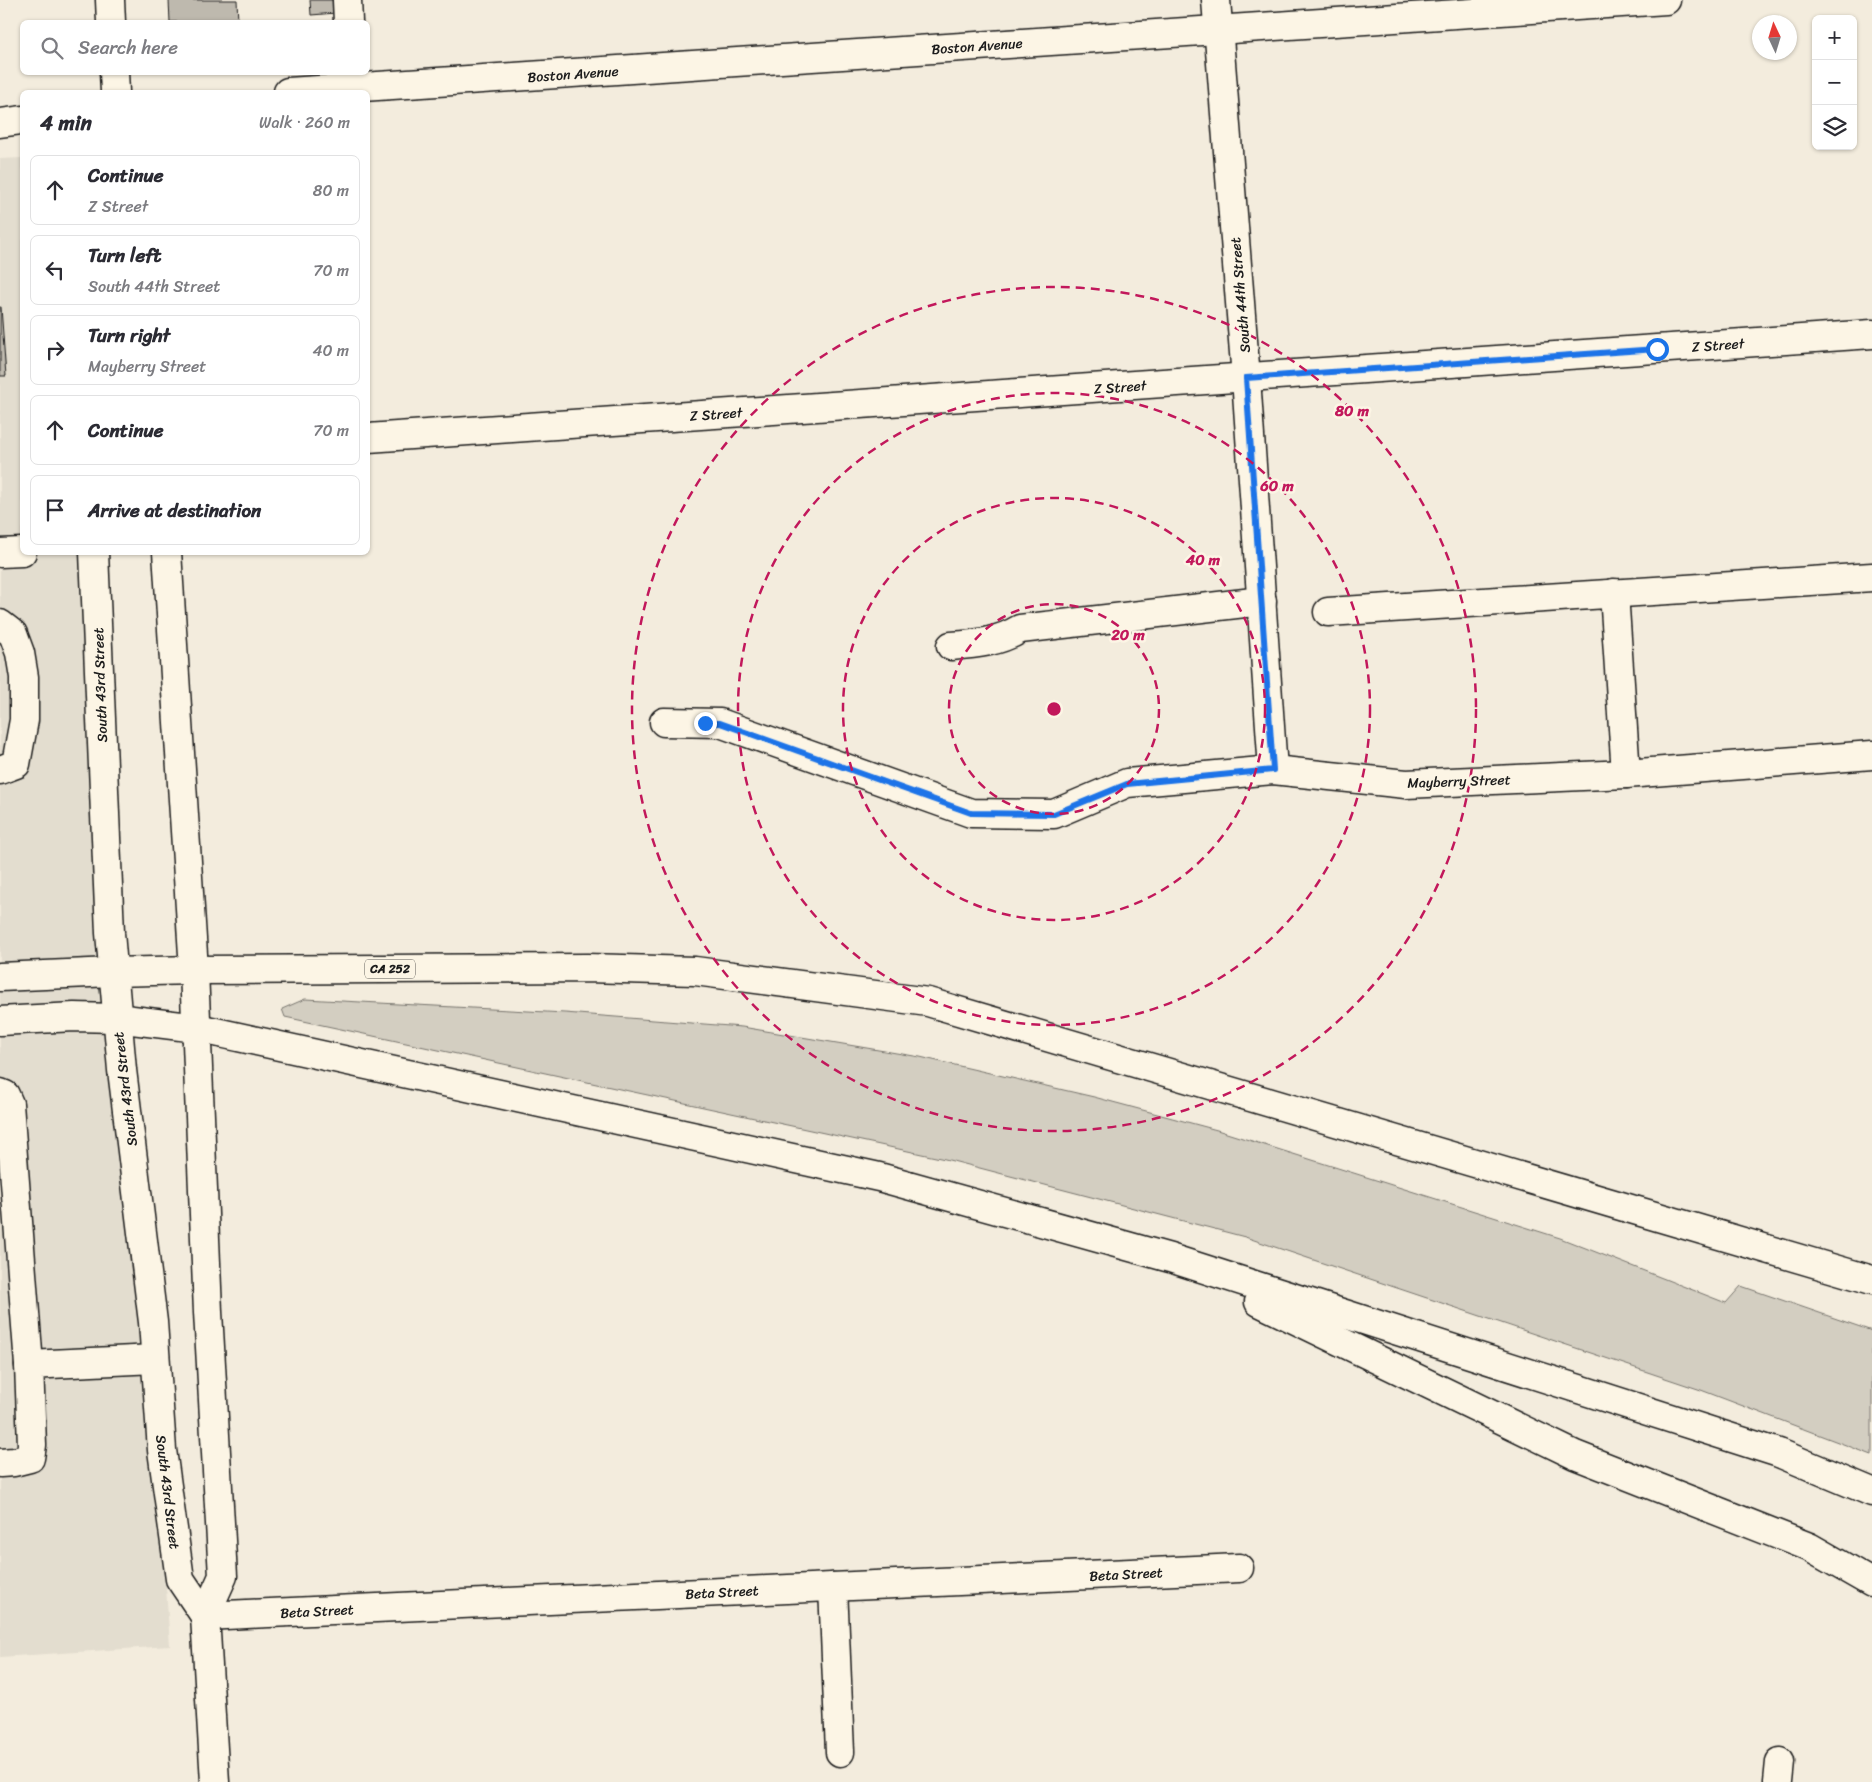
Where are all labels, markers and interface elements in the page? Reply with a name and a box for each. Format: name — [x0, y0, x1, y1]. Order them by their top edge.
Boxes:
north arrow — [1752, 15, 1797, 60]
map controls — [1812, 15, 1857, 150]
button: + — [1812, 15, 1857, 60]
search box — [20, 20, 370, 75]
text: Search here — [78, 31, 178, 64]
street label: Boston Avenue — [931, 31, 1024, 62]
icon: search — [38, 34, 66, 62]
street label: Boston Avenue — [527, 59, 620, 90]
button: − — [1812, 60, 1857, 105]
text: 4 min — [40, 104, 92, 142]
button: layers — [1812, 105, 1857, 150]
text: Walk · 260 m — [259, 108, 350, 137]
text: Continue — [88, 159, 164, 192]
icon: ahead — [41, 176, 69, 204]
text: 80 m — [313, 176, 349, 205]
text: Z Street — [88, 192, 148, 221]
street label: South 44th Street — [1223, 236, 1258, 354]
text: Turn left — [88, 239, 161, 272]
icon: left — [41, 256, 69, 284]
text: 70 m — [313, 256, 349, 285]
text: South 44th Street — [88, 272, 220, 301]
text: Turn right — [88, 319, 170, 352]
street label: Z Street — [1691, 331, 1747, 360]
icon: right — [41, 336, 69, 364]
text: 40 m — [312, 336, 349, 365]
route start — [1646, 338, 1669, 361]
text: Mayberry Street — [88, 352, 206, 381]
street label: Z Street — [1093, 373, 1149, 402]
text: 80 m — [1334, 398, 1369, 424]
street label: Z Street — [689, 400, 745, 429]
text: Continue — [88, 414, 164, 447]
icon: ahead — [41, 416, 69, 444]
text: 70 m — [313, 416, 349, 445]
text: 60 m — [1259, 473, 1294, 499]
text: Arrive at destination — [88, 494, 261, 527]
icon: arrive — [41, 496, 69, 524]
text: 40 m — [1185, 547, 1221, 573]
text: 20 m — [1110, 622, 1145, 648]
street label: South 43rd Street — [86, 627, 115, 743]
centre of rings — [1045, 700, 1063, 718]
route end — [694, 712, 717, 735]
street label: Mayberry Street — [1407, 767, 1511, 796]
road number: CA 252 — [365, 960, 415, 979]
street label: South 43rd Street — [106, 1030, 145, 1147]
street label: South 43rd Street — [148, 1434, 187, 1551]
street label: Beta Street — [1089, 1560, 1163, 1589]
street label: Beta Street — [685, 1578, 759, 1607]
street label: Beta Street — [280, 1597, 354, 1626]

